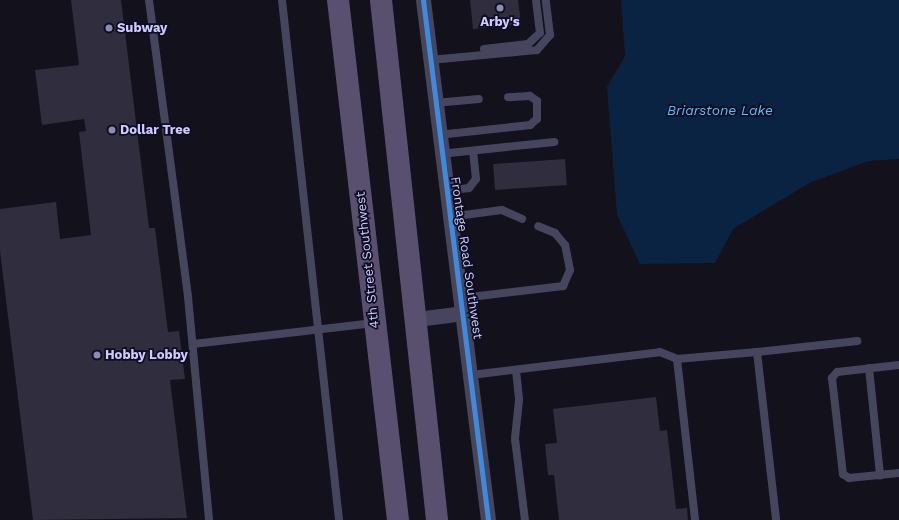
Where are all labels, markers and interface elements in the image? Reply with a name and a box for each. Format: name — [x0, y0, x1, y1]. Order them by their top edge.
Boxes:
marker: Arby's — [495, 3, 505, 13]
place label: Arby's — [480, 14, 520, 30]
place label: Subway — [117, 20, 167, 36]
marker: Subway — [104, 23, 114, 33]
water label: Briarstone Lake — [667, 102, 773, 118]
place label: Dollar Tree — [120, 122, 191, 138]
marker: Dollar Tree — [107, 125, 117, 135]
street label: Frontage Road Southwest — [447, 176, 485, 340]
street label: 4th Street Southwest — [353, 191, 383, 329]
place label: Hobby Lobby — [105, 347, 188, 363]
marker: Hobby Lobby — [92, 350, 102, 360]

